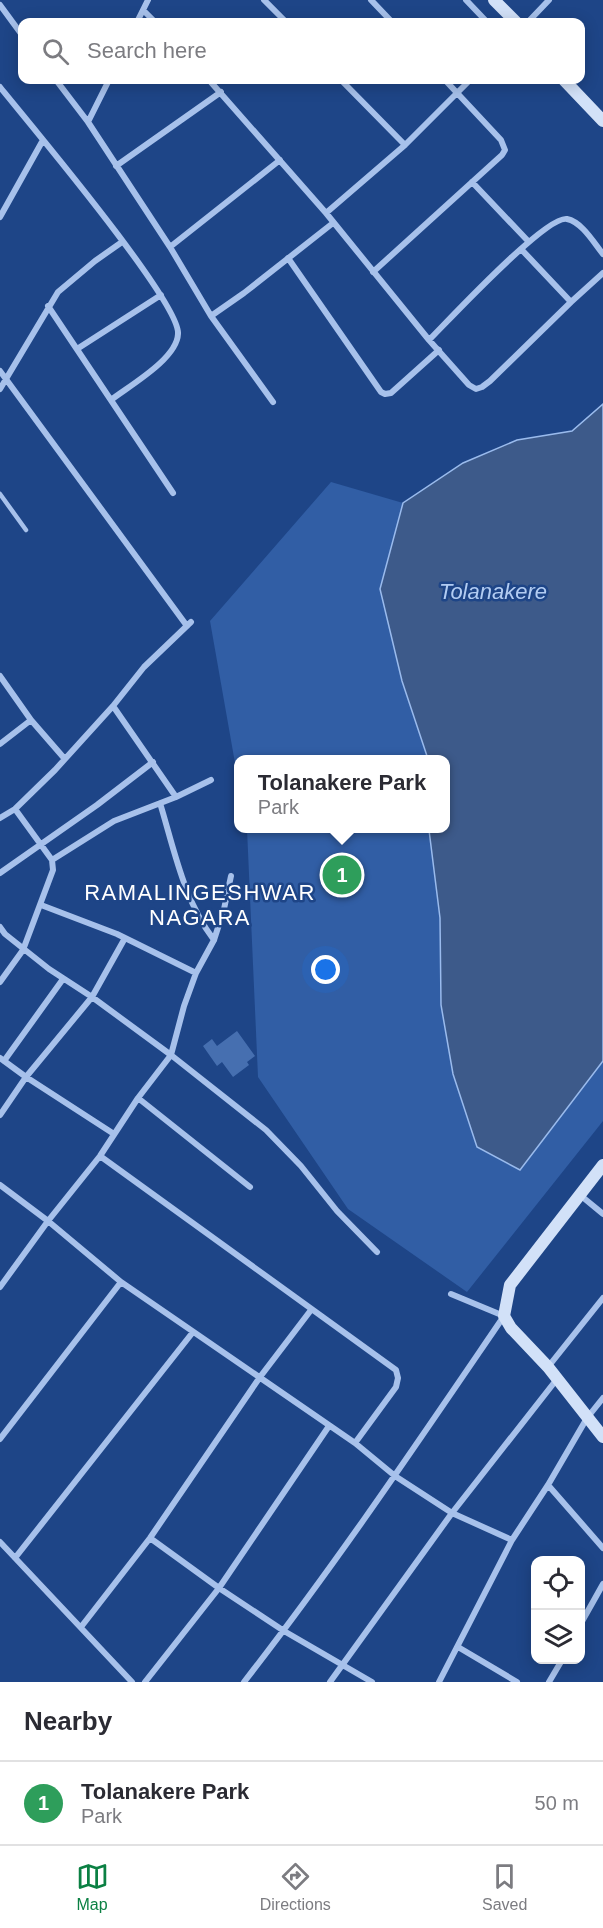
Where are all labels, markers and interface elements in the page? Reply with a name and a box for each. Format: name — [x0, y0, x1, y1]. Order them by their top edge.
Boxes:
search box — [18, 18, 585, 84]
icon: search — [39, 35, 72, 68]
text: Search here — [87, 38, 207, 63]
water label: Tolanakere — [439, 579, 547, 604]
popup — [234, 755, 450, 833]
text: Tolanakere Park — [258, 770, 426, 795]
text: Park — [258, 796, 299, 818]
pin: 1 — [322, 852, 362, 898]
district label: RAMALINGESHWAR NAGARA — [84, 880, 316, 930]
your location — [311, 955, 340, 984]
map controls — [531, 1556, 585, 1664]
button: locate — [531, 1556, 585, 1610]
button: layers — [531, 1610, 585, 1664]
text: Nearby — [24, 1706, 112, 1736]
text: Tolanakere Park — [81, 1779, 249, 1804]
text: 1 — [38, 1792, 49, 1814]
text: 50 m — [535, 1792, 579, 1814]
text: Park — [81, 1805, 122, 1827]
tab: Map — [76, 1860, 109, 1914]
tab: Directions — [260, 1860, 331, 1914]
tab: Saved — [482, 1860, 527, 1914]

